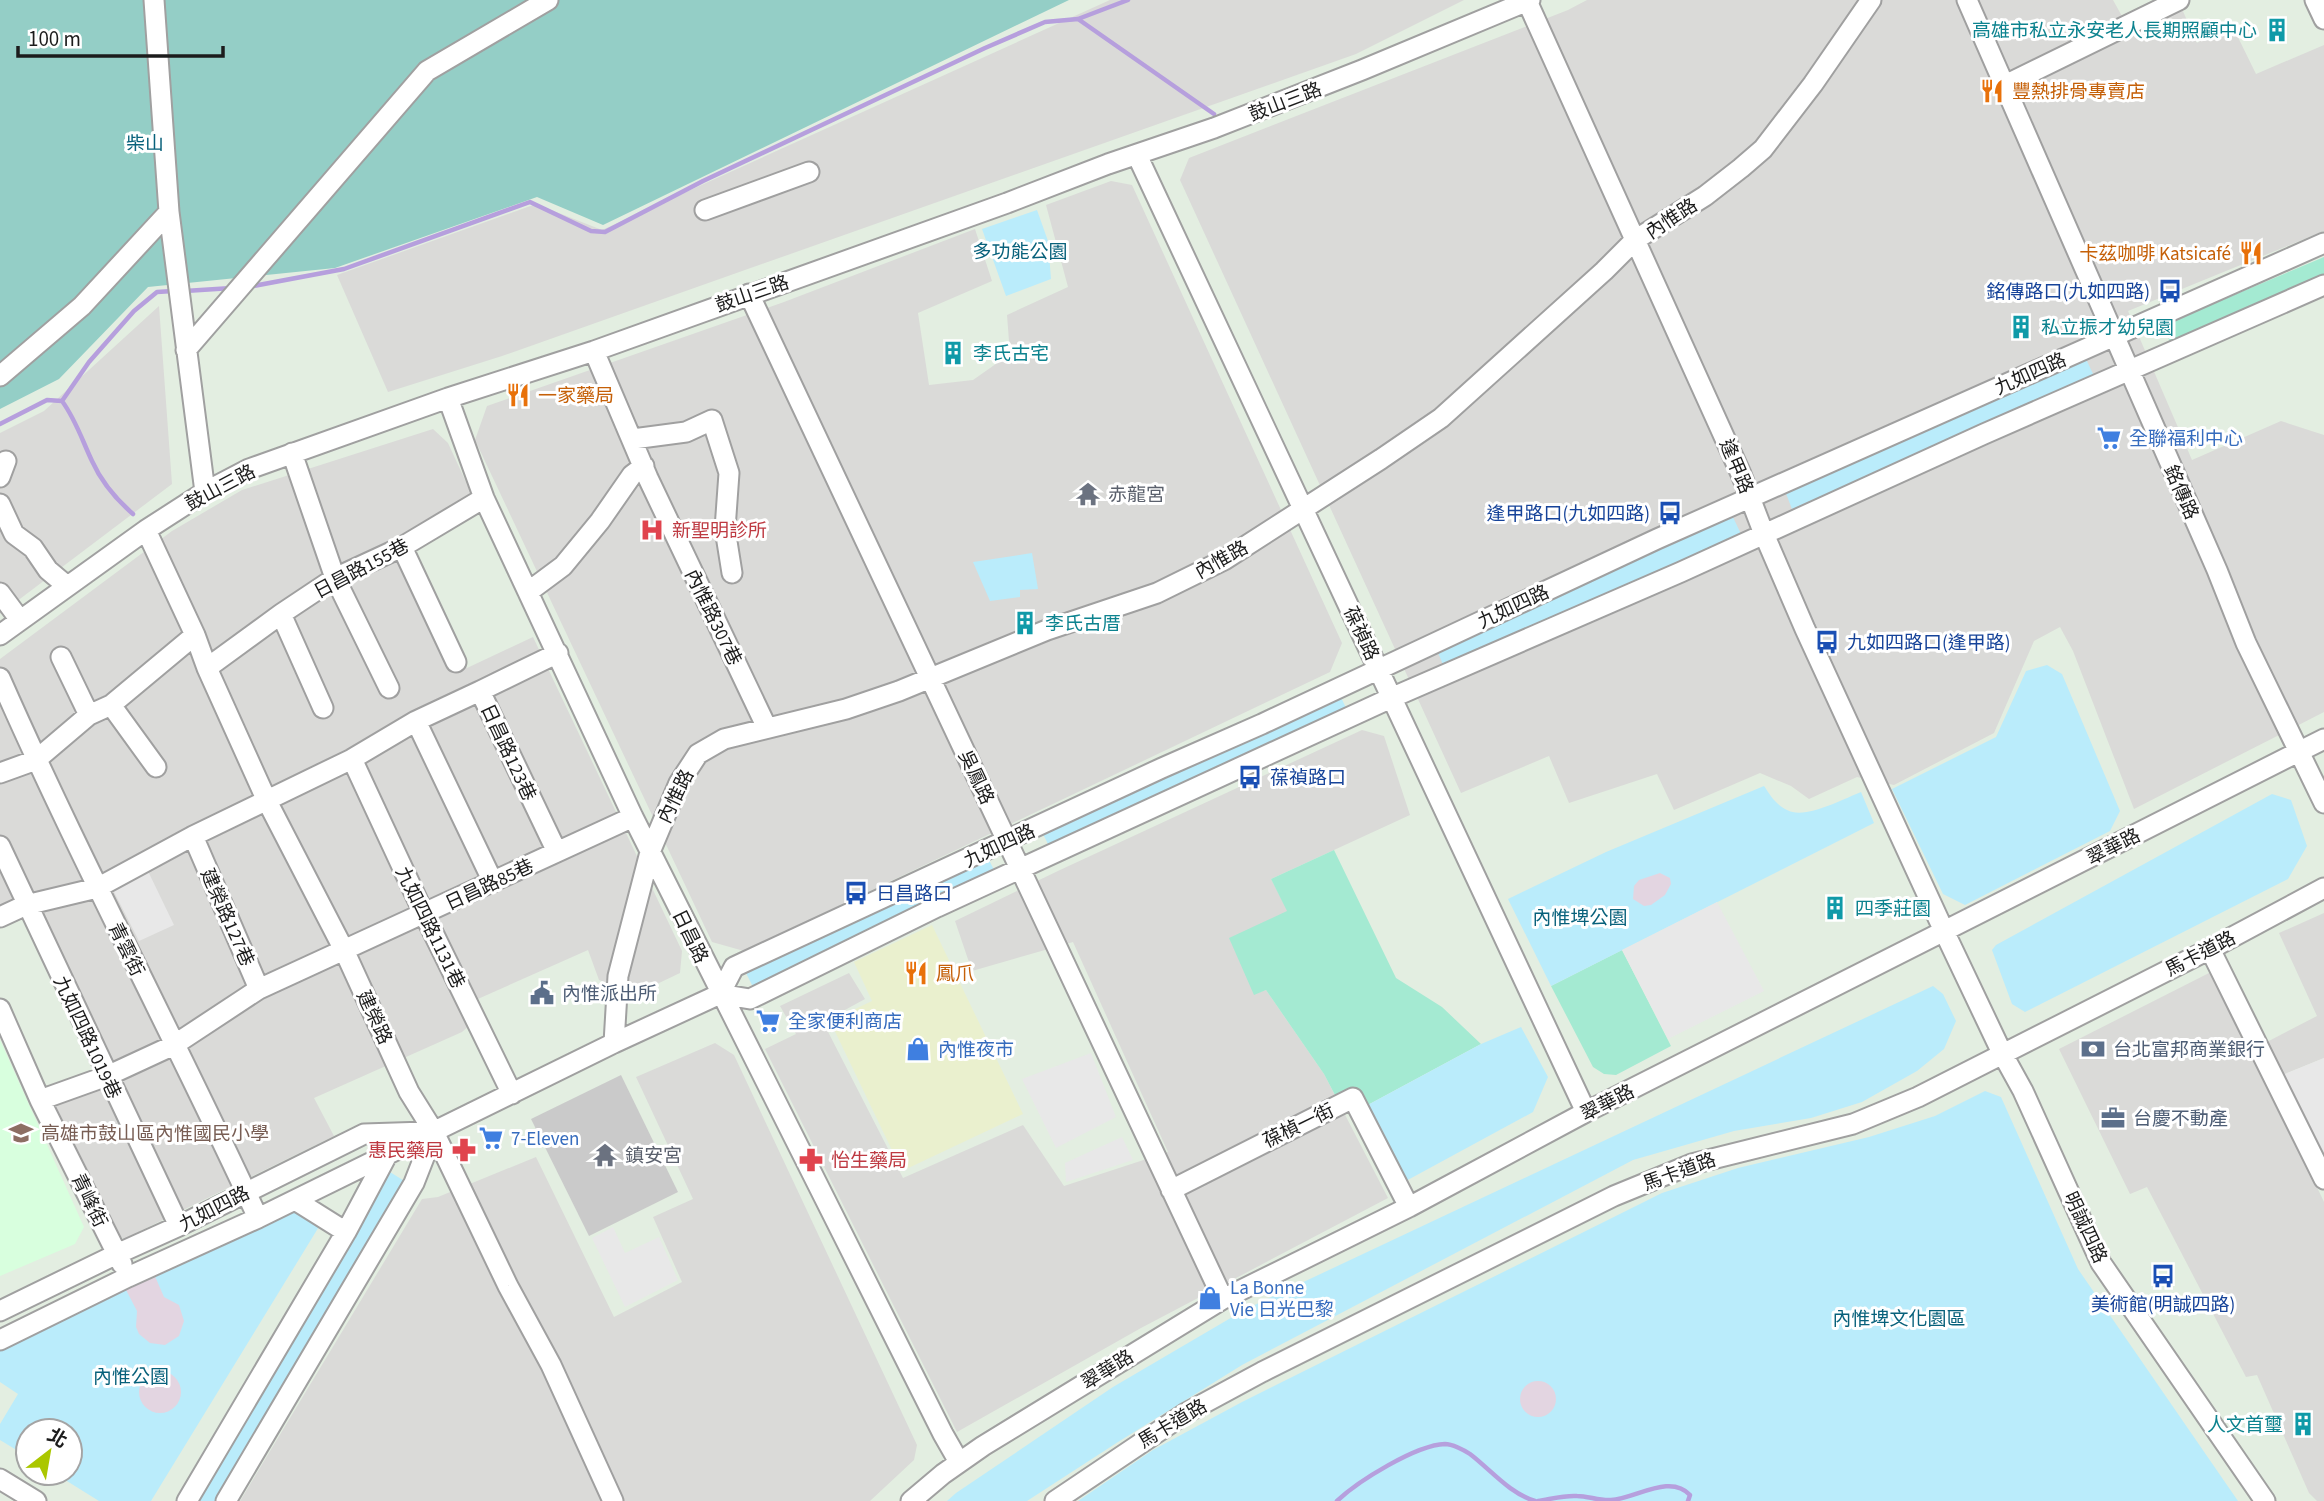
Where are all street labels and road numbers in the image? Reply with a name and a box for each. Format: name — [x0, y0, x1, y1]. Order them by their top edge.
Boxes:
street label: 鼓山三路 — [1245, 76, 1326, 129]
street label: 內惟路 — [1641, 192, 1703, 246]
street label: 鼓山三路 — [712, 269, 793, 320]
street label: 九如四路 — [1990, 347, 2071, 402]
street label: 逢甲路 — [1712, 435, 1759, 498]
street label: 鼓山三路 — [181, 459, 261, 518]
street label: 銘傳路 — [2157, 461, 2205, 524]
street label: 日昌路155巷 — [309, 533, 414, 606]
street label: 內惟路 — [1190, 535, 1253, 586]
street label: 內惟路307巷 — [678, 565, 748, 670]
street label: 九如四路 — [1473, 579, 1554, 636]
street label: 葆禎路 — [1336, 602, 1385, 665]
street label: 日昌路123巷 — [473, 700, 542, 806]
street label: 吳鳳路 — [951, 746, 1000, 809]
street label: 內惟路 — [652, 765, 701, 828]
street label: 九如四路 — [959, 818, 1040, 875]
street label: 翠華路 — [2082, 822, 2145, 872]
street label: 日昌路85巷 — [441, 853, 538, 918]
street label: 九如四路1131巷 — [388, 862, 471, 993]
street label: 建榮路127巷 — [193, 864, 260, 971]
street label: 日昌路 — [665, 905, 714, 968]
street label: 青雲街 — [101, 918, 150, 981]
street label: 馬卡道路 — [2161, 925, 2241, 984]
street label: 九如四路1019巷 — [46, 972, 127, 1104]
street label: 建榮路 — [349, 986, 398, 1049]
street label: 翠華路 — [1576, 1078, 1639, 1128]
street label: 葆楨一街 — [1259, 1098, 1339, 1155]
street label: 馬卡道路 — [1639, 1147, 1720, 1198]
street label: 青峰街 — [64, 1169, 113, 1232]
street label: 九如四路 — [175, 1180, 255, 1239]
street label: 明誠四路 — [2056, 1187, 2113, 1268]
street label: 翠華路 — [1076, 1344, 1139, 1397]
street label: 馬卡道路 — [1133, 1393, 1212, 1455]

